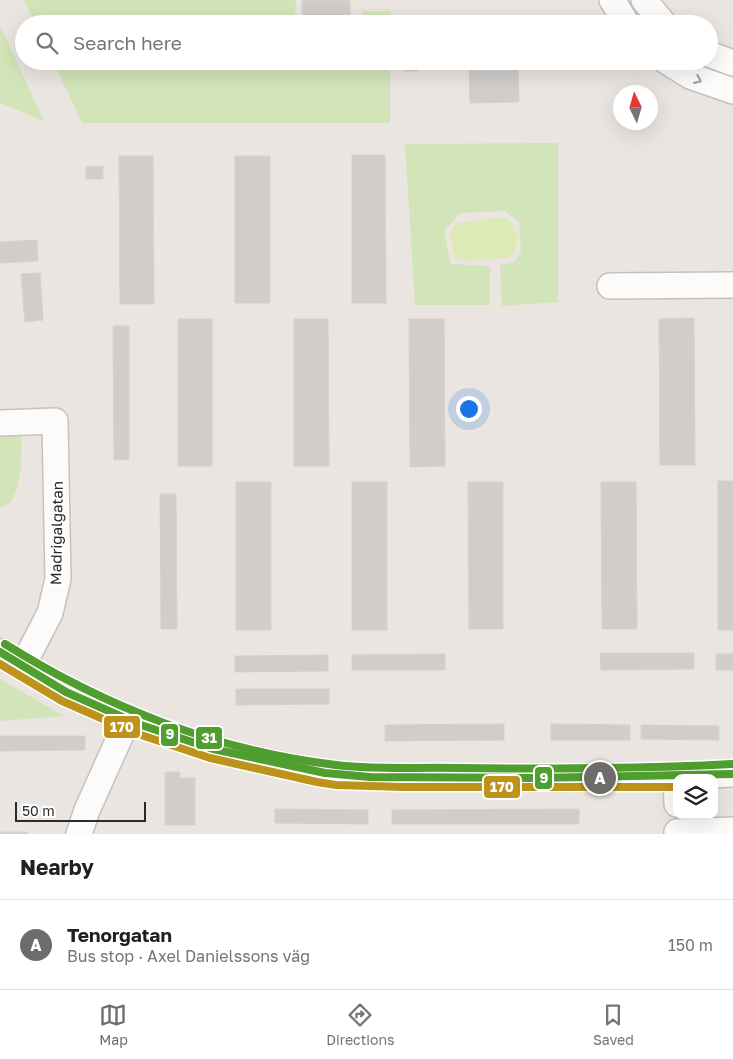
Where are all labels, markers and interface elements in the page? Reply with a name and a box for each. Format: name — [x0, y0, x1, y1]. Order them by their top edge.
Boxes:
search box — [15, 15, 718, 70]
icon: search — [33, 29, 61, 57]
text: Search here — [73, 31, 182, 54]
one-way arrow — [693, 73, 702, 84]
north arrow — [613, 85, 658, 130]
your location — [456, 396, 482, 422]
street label: Madrigalgatan — [46, 481, 66, 585]
line badge: 170 — [103, 715, 141, 739]
text: 170 — [110, 718, 134, 735]
line badge: 9 — [160, 723, 179, 747]
text: 9 — [166, 725, 175, 742]
line badge: 31 — [195, 726, 223, 750]
text: 31 — [201, 729, 217, 746]
pin: A — [584, 759, 616, 797]
line badge: 9 — [534, 766, 553, 790]
text: 9 — [540, 769, 549, 786]
map controls — [673, 774, 718, 819]
button: layers — [673, 774, 718, 819]
line badge: 170 — [483, 775, 521, 799]
text: 170 — [490, 778, 514, 795]
scale bar — [15, 799, 146, 822]
text: 50 m — [22, 802, 55, 819]
text: Nearby — [20, 854, 94, 880]
text: Tenorgatan — [67, 923, 172, 946]
text: A — [30, 935, 42, 955]
text: 150 m — [668, 935, 713, 955]
text: Bus stop · Axel Danielssons väg — [67, 946, 310, 966]
tab: Map — [99, 1001, 128, 1048]
tab: Directions — [326, 1001, 395, 1048]
tab: Saved — [593, 1001, 634, 1048]

